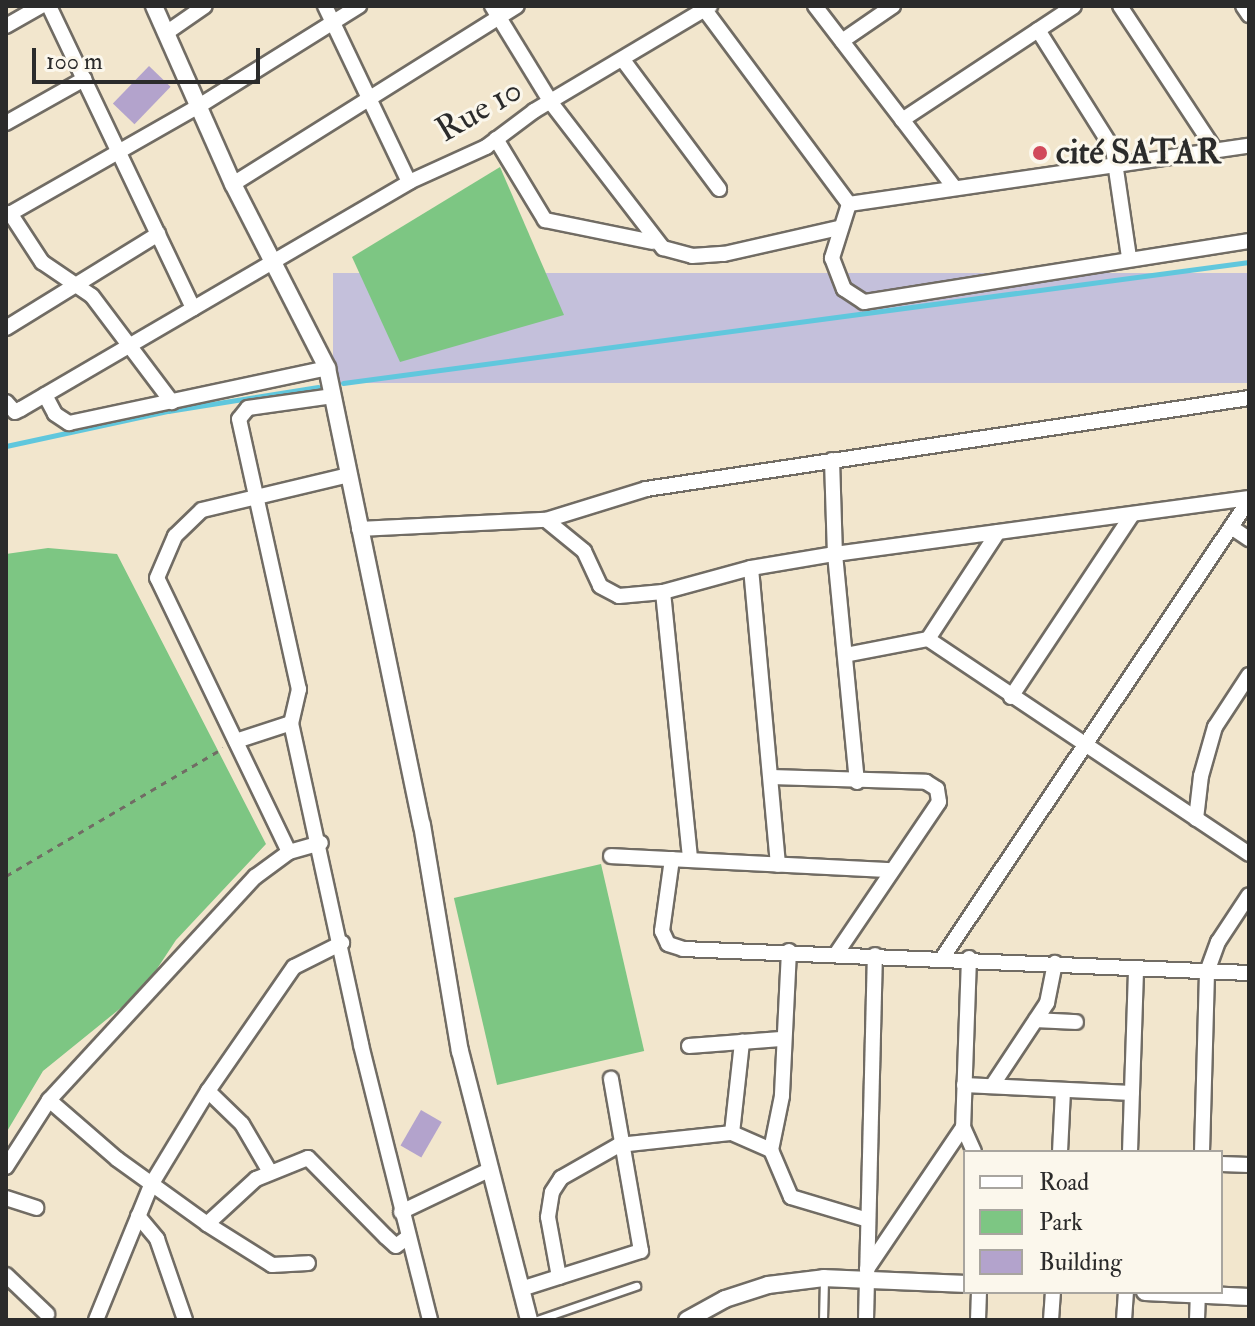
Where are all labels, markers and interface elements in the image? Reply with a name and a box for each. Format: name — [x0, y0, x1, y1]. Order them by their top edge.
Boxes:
scale bar — [36, 32, 264, 82]
text: 100 m — [46, 46, 103, 77]
street label: Rue 10 — [429, 69, 529, 151]
place label: cité SATAR — [1056, 133, 1220, 173]
marker: cité SATAR — [1031, 144, 1049, 162]
legend — [963, 1150, 1223, 1294]
text: Road — [1039, 1167, 1089, 1198]
text: Park — [1039, 1207, 1083, 1238]
text: Building — [1039, 1247, 1122, 1278]

